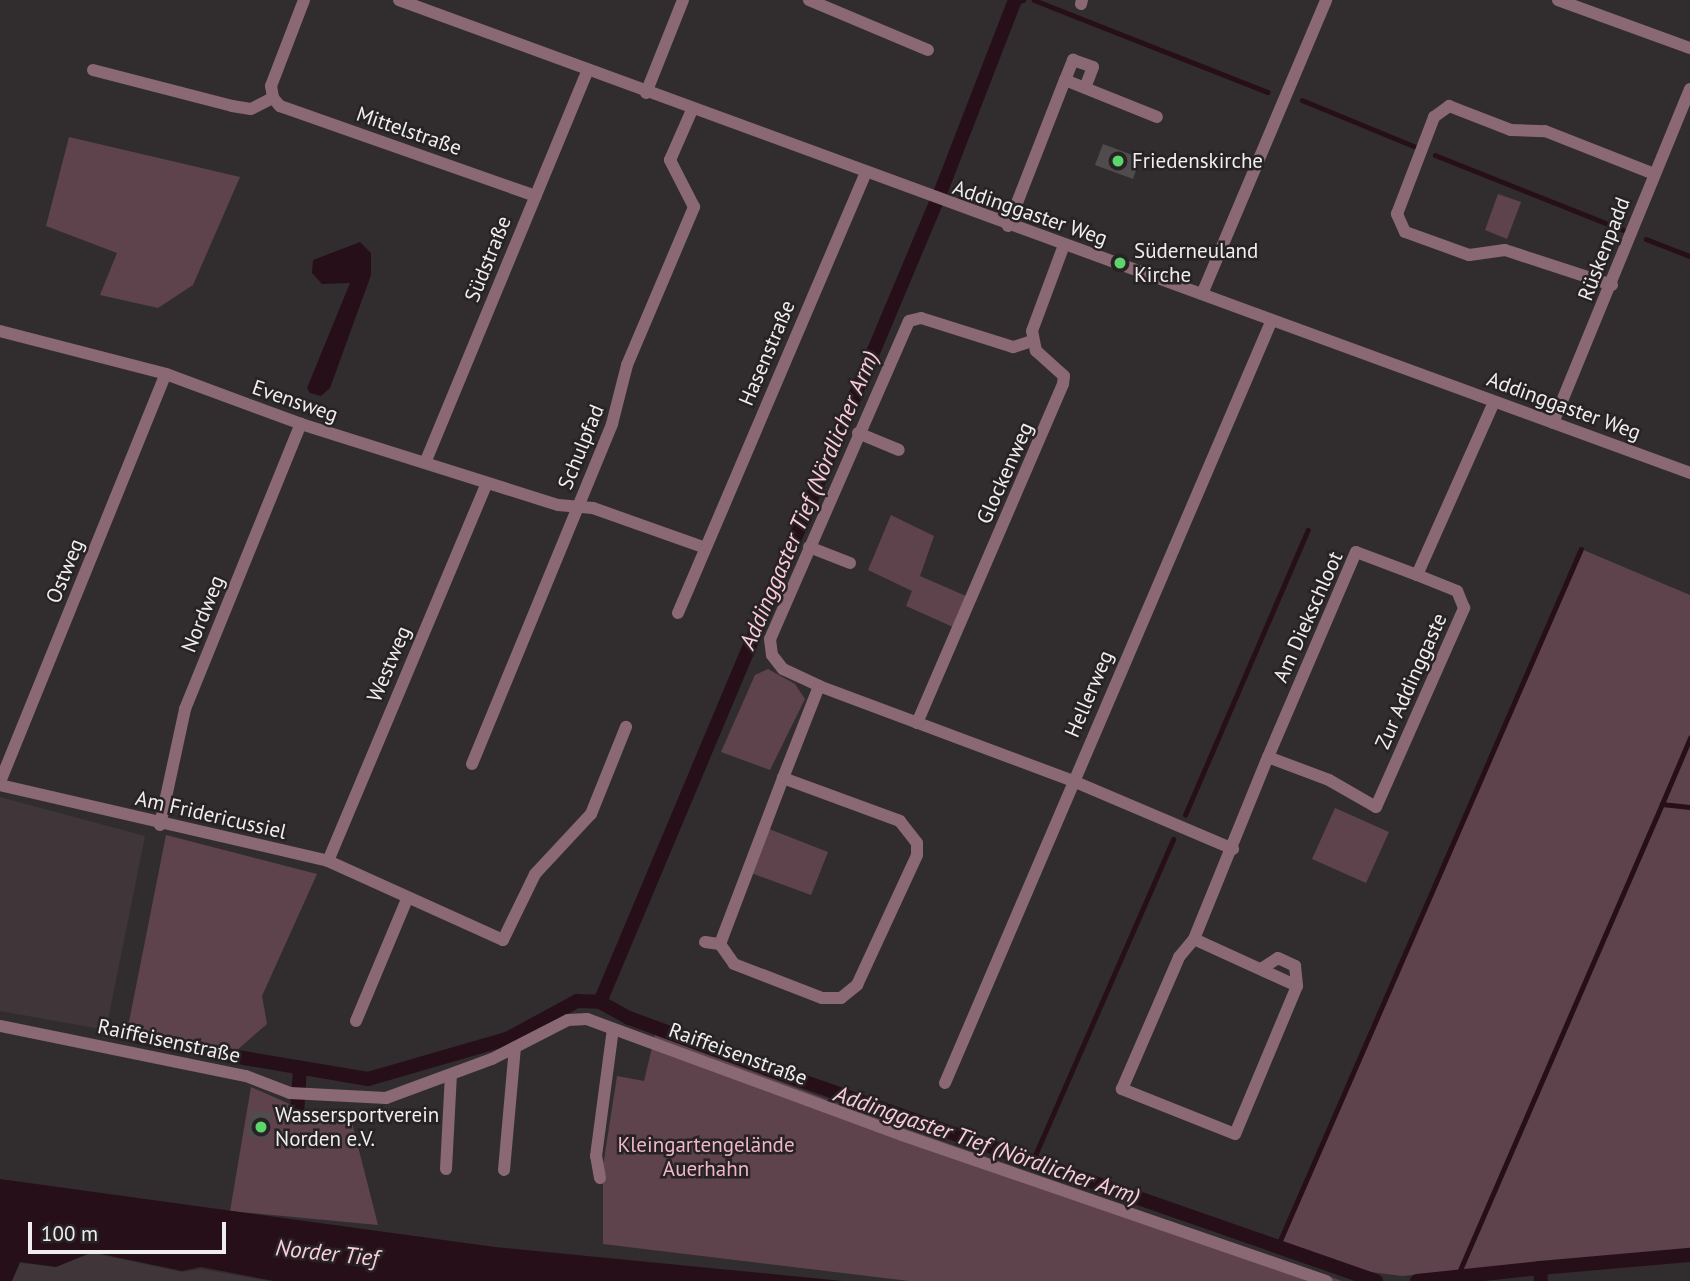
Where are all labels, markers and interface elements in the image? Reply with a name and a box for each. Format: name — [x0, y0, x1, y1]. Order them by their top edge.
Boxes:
street label: Mittelstraße — [353, 101, 465, 161]
place label: Friedenskirche — [1132, 148, 1263, 174]
marker: Friedenskirche — [1110, 153, 1126, 169]
street label: Addinggaster Weg — [949, 175, 1111, 251]
street label: Rüskenpadd — [1573, 194, 1635, 304]
street label: Südstraße — [459, 212, 517, 306]
place label: Süderneuland Kirche — [1134, 238, 1258, 288]
marker: Süderneuland Kirche — [1112, 255, 1128, 271]
street label: Hasenstraße — [733, 296, 801, 410]
water label: Addinggaster Tief (Nördlicher Arm) — [733, 346, 885, 654]
street label: Addinggaster Weg — [1483, 366, 1645, 446]
street label: Evensweg — [249, 375, 341, 427]
street label: Schulpfad — [553, 401, 609, 493]
street label: Glockenweg — [971, 418, 1039, 528]
street label: Ostweg — [41, 535, 89, 607]
street label: Am Diekschloot — [1268, 548, 1348, 686]
street label: Nordweg — [176, 572, 230, 656]
street label: Zur Addinggaste — [1370, 609, 1452, 753]
street label: Westweg — [362, 622, 416, 706]
street label: Hellerweg — [1059, 647, 1119, 741]
street label: Am Fridericussiel — [133, 785, 289, 845]
street label: Raiffeisenstraße — [95, 1014, 243, 1068]
street label: Raiffeisenstraße — [665, 1017, 811, 1091]
water label: Addinggaster Tief (Nördlicher Arm) — [830, 1079, 1144, 1211]
place label: Wassersportverein Norden e.V. — [275, 1102, 439, 1152]
marker: Wassersportverein Norden e.V. — [253, 1119, 269, 1135]
park label: Kleingartengelände Auerhahn — [617, 1132, 795, 1182]
scale bar — [32, 1208, 229, 1252]
text: 100 m — [41, 1220, 98, 1247]
water label: Norder Tief — [274, 1234, 380, 1272]

